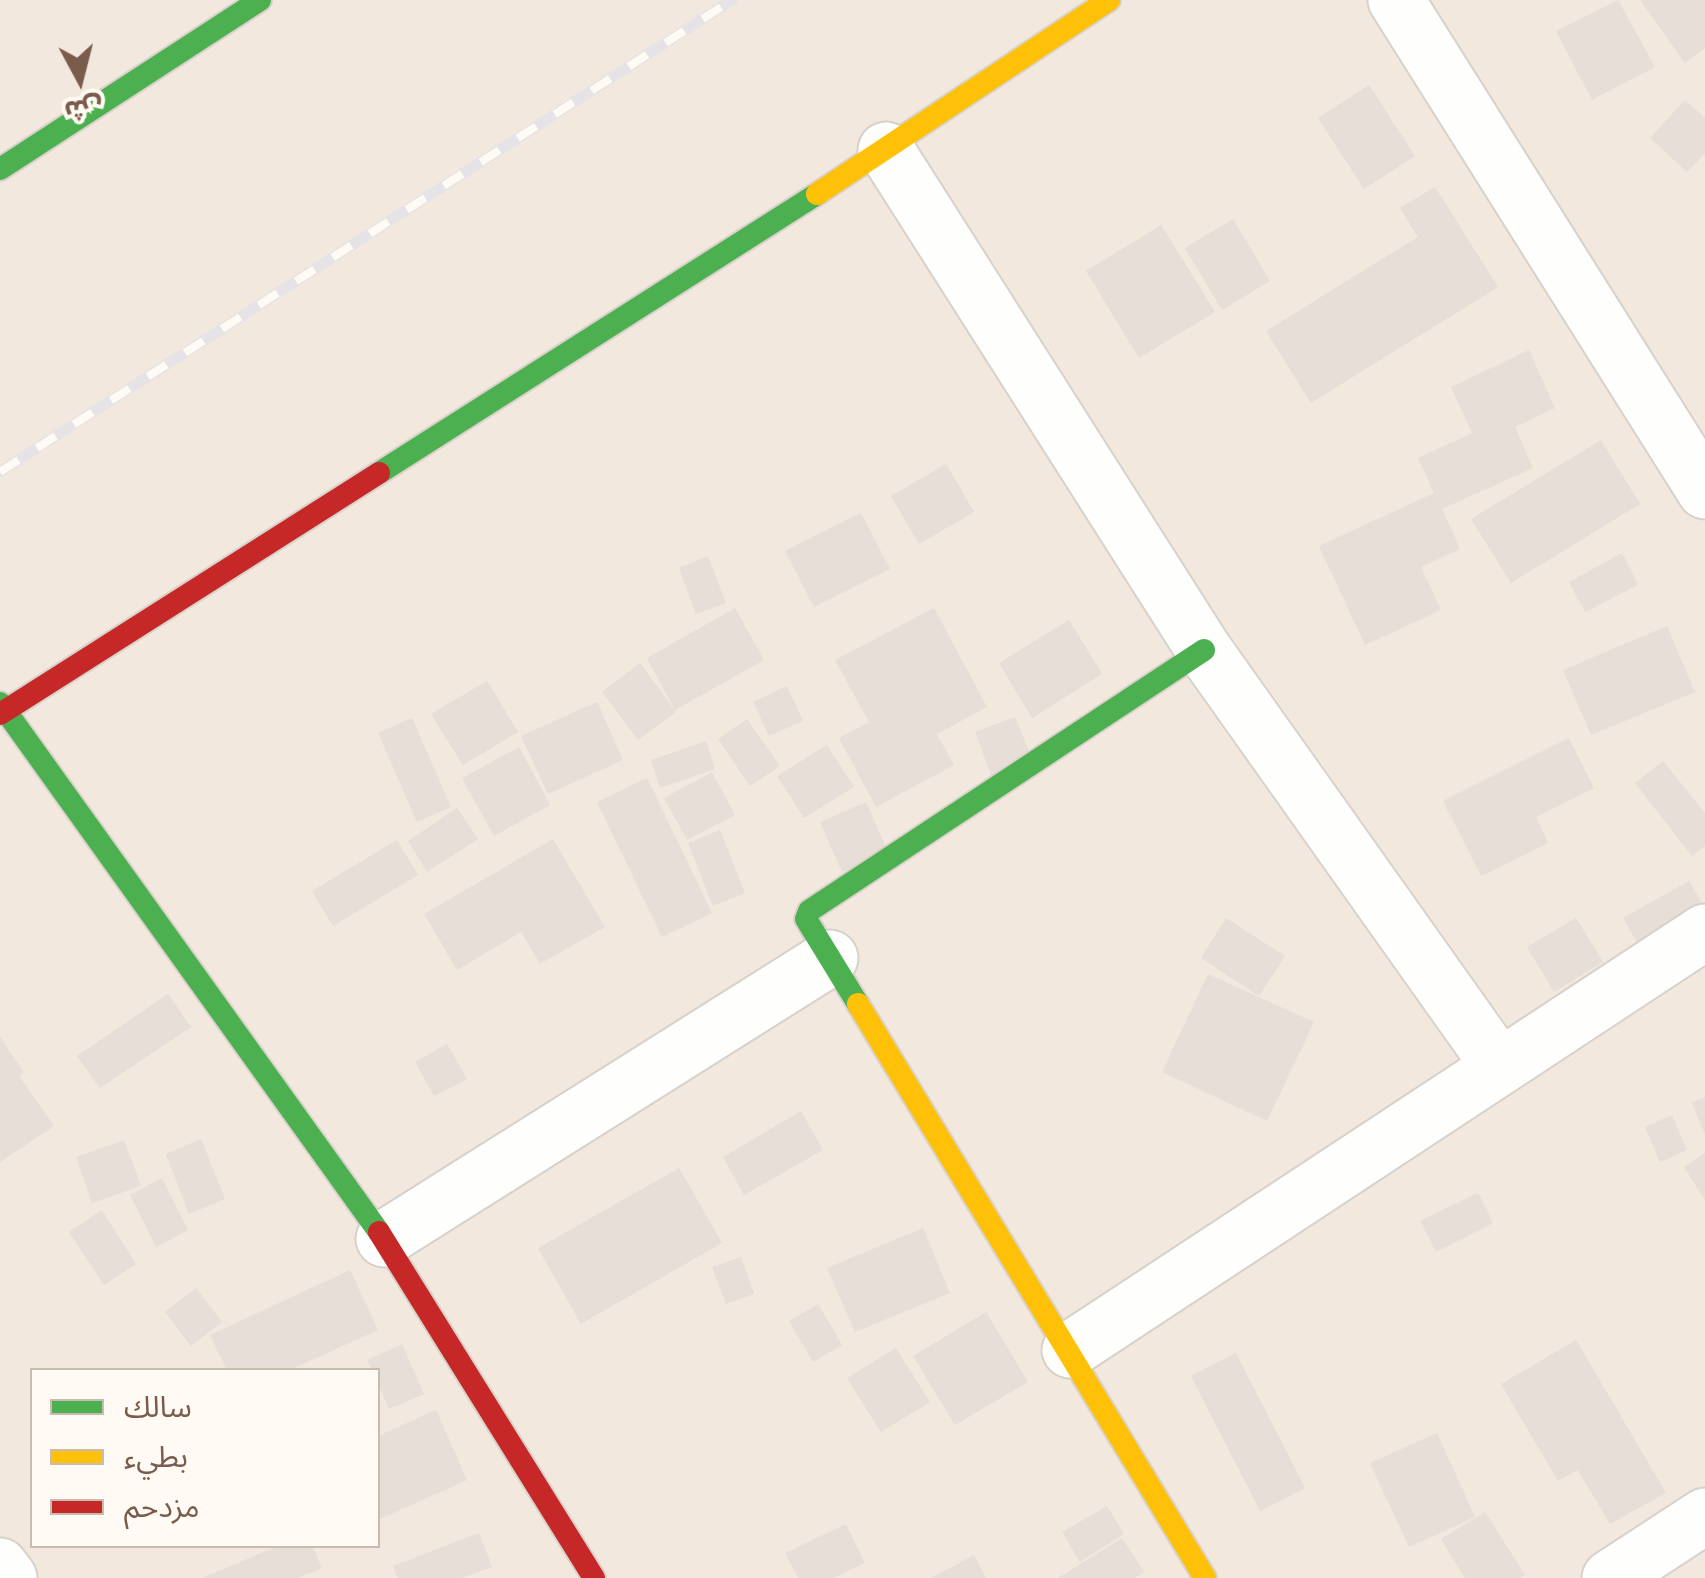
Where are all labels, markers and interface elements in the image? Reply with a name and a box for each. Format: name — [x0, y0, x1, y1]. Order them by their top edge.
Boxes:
north arrow — [30, 30, 130, 130]
text: ش — [63, 91, 105, 129]
legend — [30, 1368, 380, 1548]
text: سالك — [124, 1388, 192, 1425]
text: بطيء — [124, 1438, 188, 1475]
text: مزدحم — [124, 1488, 200, 1525]

